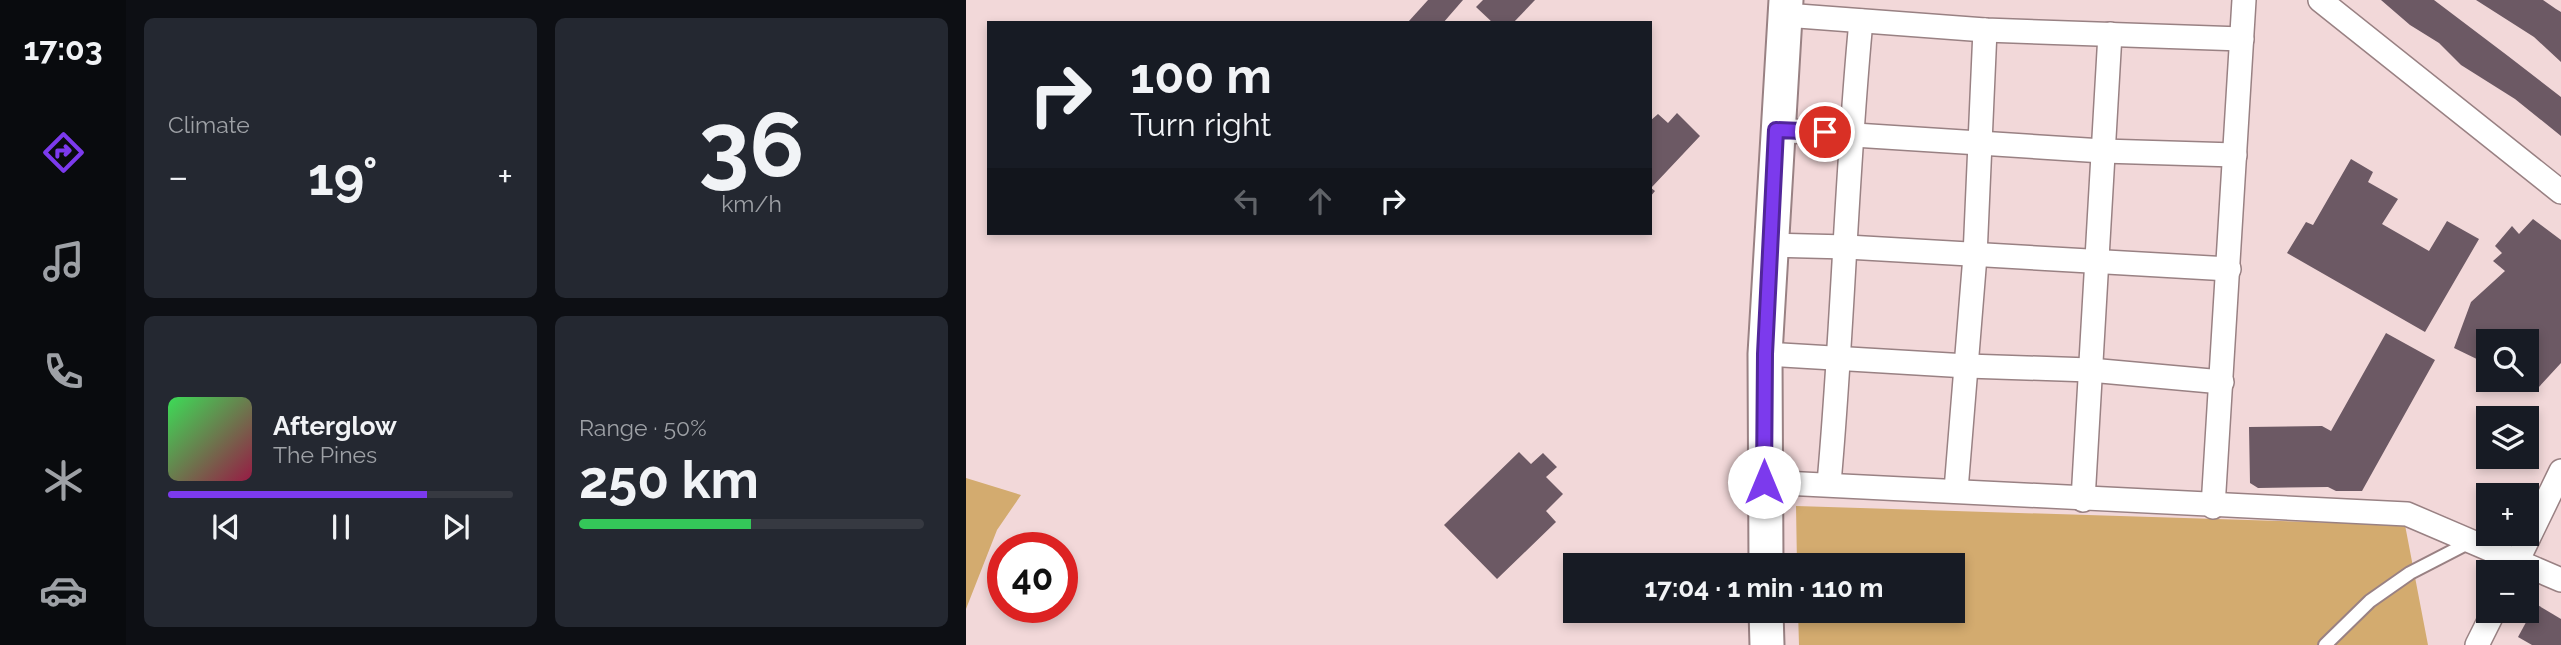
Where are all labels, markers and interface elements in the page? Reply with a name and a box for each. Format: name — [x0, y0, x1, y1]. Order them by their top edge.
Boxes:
text: 17:03 — [23, 30, 103, 67]
text: 100 m — [1130, 47, 1272, 104]
icon: right — [1015, 49, 1106, 140]
text: 36 — [698, 91, 805, 198]
pin — [1795, 102, 1855, 162]
text: Turn right — [1130, 106, 1271, 143]
text: Climate — [168, 111, 250, 138]
icon: arrive — [1806, 113, 1844, 151]
icon: directions — [39, 128, 88, 177]
text: 19° — [308, 146, 378, 207]
text: − — [168, 154, 188, 199]
text: + — [497, 154, 513, 199]
icon: left — [1228, 182, 1266, 220]
icon: ahead — [1301, 182, 1339, 220]
icon: right — [1374, 182, 1412, 220]
text: km/h — [721, 190, 782, 217]
icon: music — [39, 237, 88, 286]
map controls — [2476, 329, 2539, 623]
button: search — [2476, 329, 2539, 392]
icon: phone — [39, 347, 88, 396]
button: layers — [2476, 406, 2539, 469]
text: Afterglow — [273, 411, 397, 441]
text: Range · 50% — [579, 414, 707, 441]
text: The Pines — [273, 441, 377, 468]
position arrow — [1727, 445, 1801, 519]
text: 250 km — [579, 449, 759, 510]
icon: climate — [39, 456, 88, 505]
button: + — [2476, 483, 2539, 546]
icon: previous — [207, 508, 245, 546]
icon: pause — [322, 508, 360, 546]
icon: next — [437, 508, 475, 546]
speed limit sign: 40 — [987, 532, 1078, 623]
button: − — [2476, 560, 2539, 623]
icon: car — [39, 566, 88, 615]
text: 17:04 · 1 min · 110 m — [1644, 573, 1884, 603]

